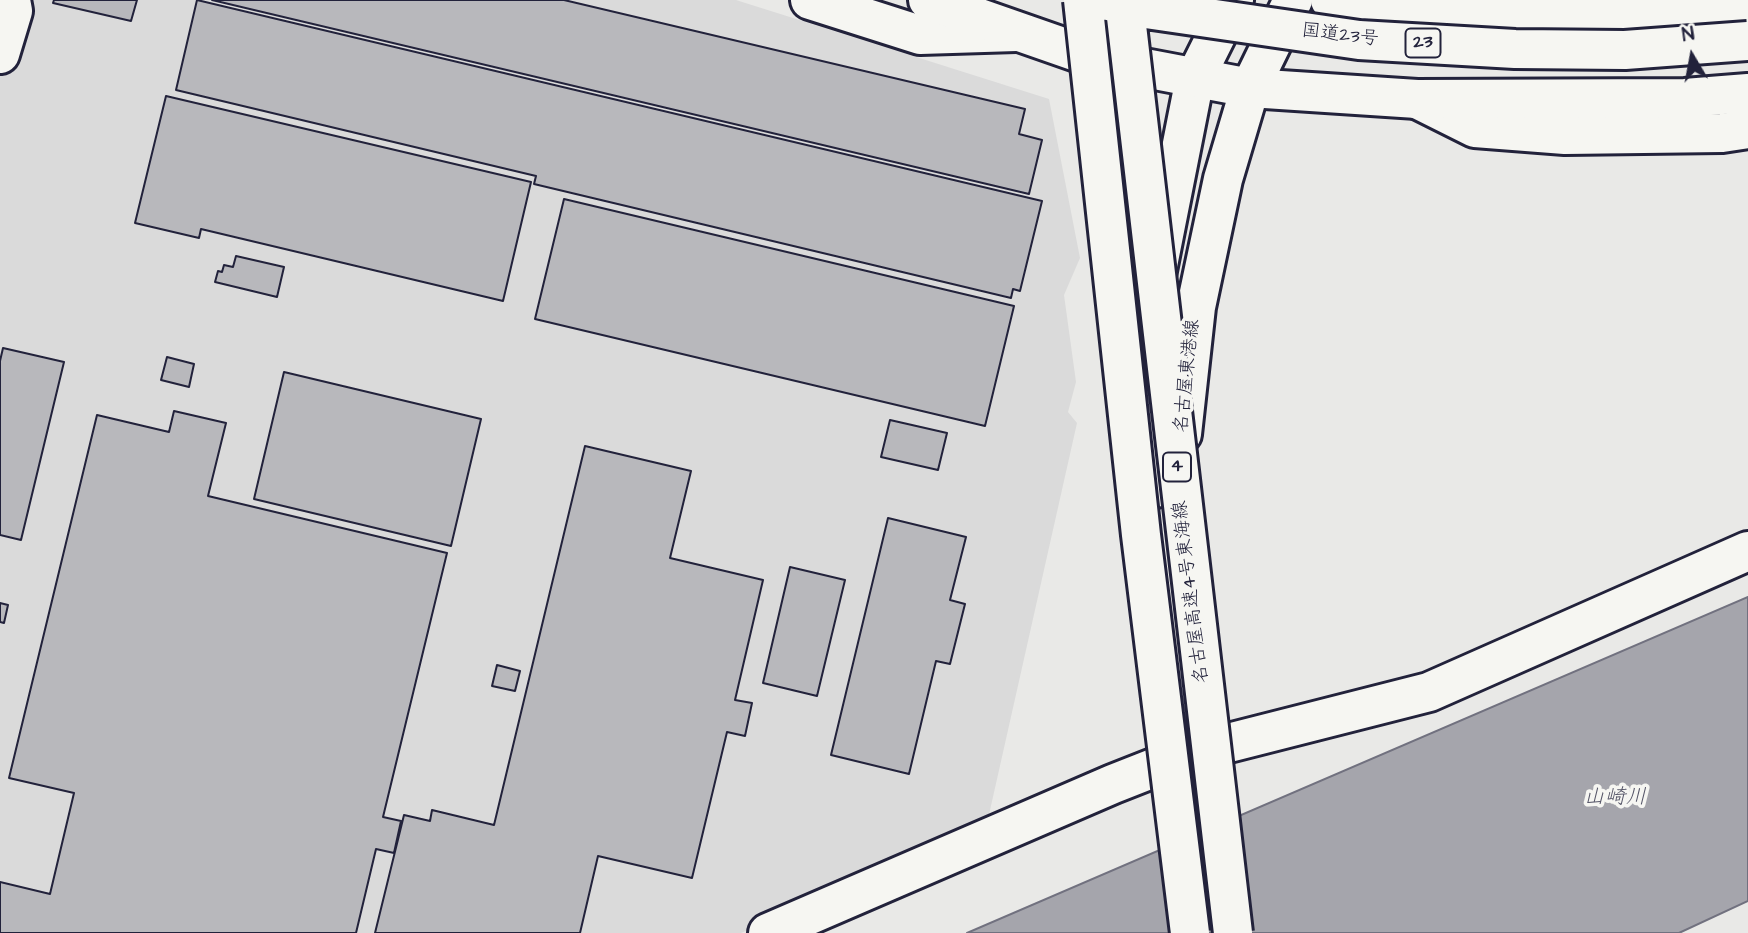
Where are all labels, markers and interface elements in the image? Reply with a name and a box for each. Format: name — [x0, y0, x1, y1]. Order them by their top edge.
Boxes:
street label: 国道23号 — [1300, 20, 1380, 52]
text: N — [1680, 20, 1696, 49]
north arrow — [1657, 21, 1727, 91]
road number: 23 — [1406, 28, 1440, 58]
street label: 名古屋東港線 — [1171, 318, 1205, 434]
road number: 4 — [1163, 452, 1191, 481]
street label: 名古屋高速4号東海線 — [1169, 499, 1215, 685]
water label: 山崎川 — [1584, 786, 1646, 812]

